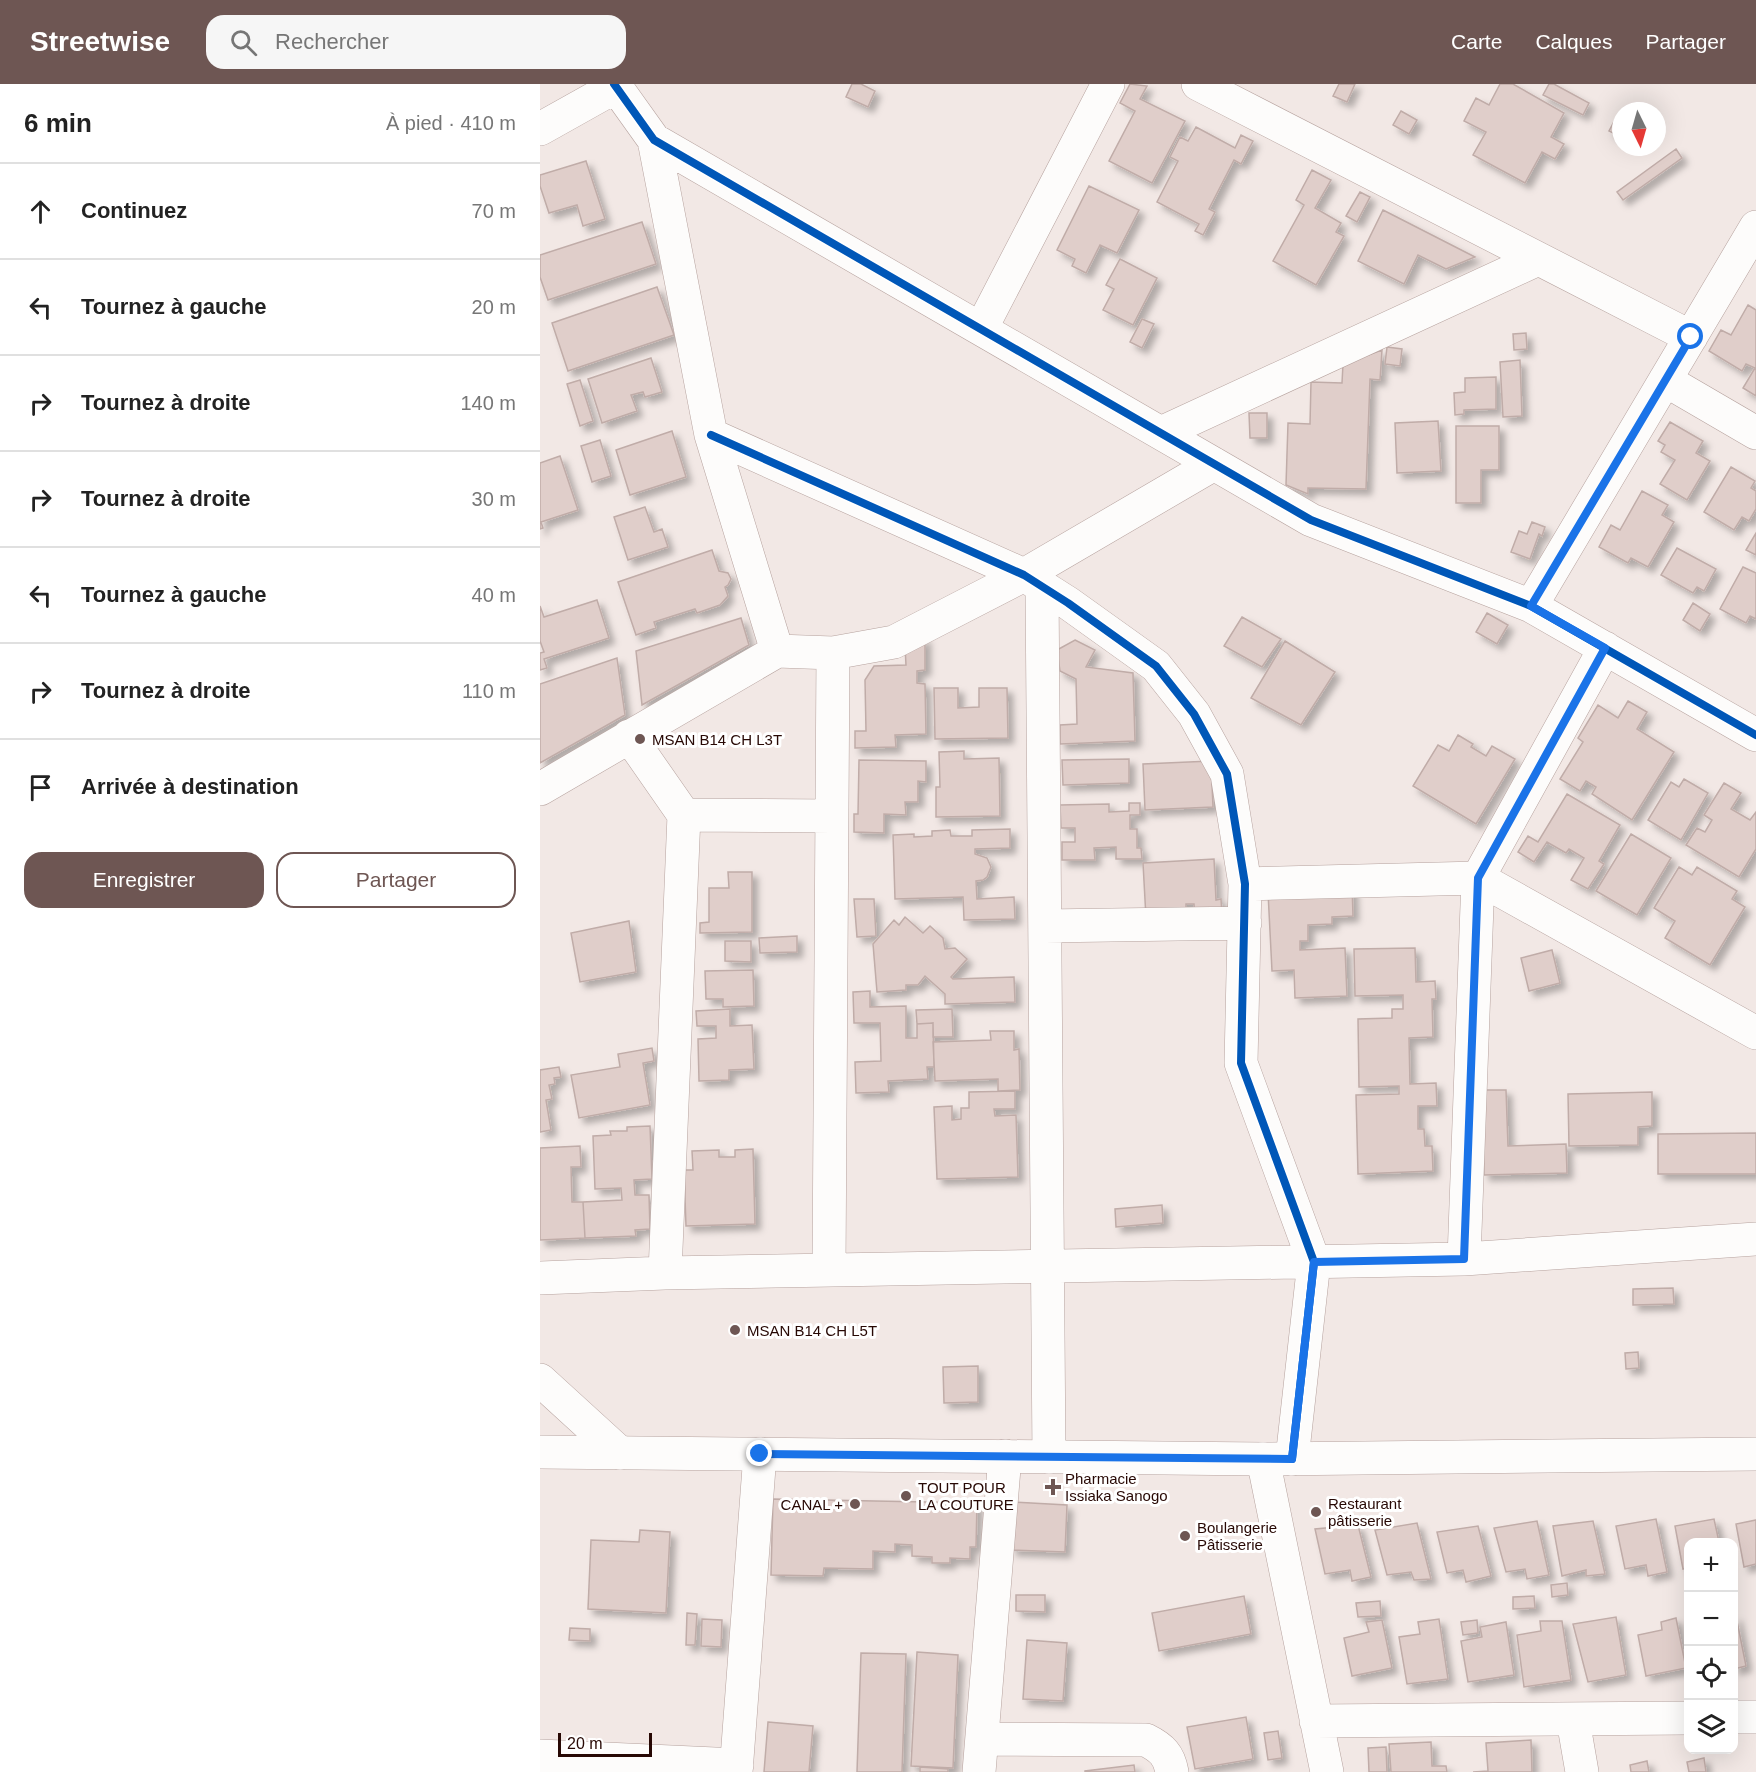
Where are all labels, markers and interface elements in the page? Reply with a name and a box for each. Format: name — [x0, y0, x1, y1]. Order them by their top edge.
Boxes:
search box — [206, 15, 626, 69]
text: Streetwise — [30, 26, 170, 57]
icon: search — [227, 26, 260, 59]
text: Rechercher — [275, 29, 389, 54]
text: Carte — [1451, 30, 1502, 53]
text: Calques — [1535, 30, 1612, 53]
text: Partager — [1645, 30, 1726, 53]
north arrow — [1612, 102, 1666, 156]
text: 6 min — [24, 108, 92, 138]
text: À pied · 410 m — [386, 112, 516, 134]
icon: ahead — [24, 195, 57, 228]
text: Continuez — [81, 198, 187, 223]
text: 70 m — [472, 200, 516, 222]
icon: left — [24, 291, 57, 324]
text: Tournez à gauche — [81, 294, 266, 319]
text: 20 m — [472, 296, 516, 318]
route start — [1677, 323, 1703, 349]
icon: right — [24, 387, 57, 420]
text: Tournez à droite — [81, 390, 251, 415]
text: 140 m — [460, 392, 516, 414]
icon: right — [24, 483, 57, 516]
text: Tournez à droite — [81, 486, 251, 511]
text: 30 m — [472, 488, 516, 510]
icon: left — [24, 579, 57, 612]
text: Tournez à gauche — [81, 582, 266, 607]
text: 40 m — [472, 584, 516, 606]
icon: right — [24, 675, 57, 708]
text: Tournez à droite — [81, 678, 251, 703]
text: 110 m — [462, 680, 516, 702]
place label: MSAN B14 CH L3T — [652, 731, 782, 748]
marker: MSAN B14 CH L3T — [633, 732, 647, 746]
icon: arrive — [24, 771, 57, 804]
text: Arrivée à destination — [81, 774, 299, 799]
button: Enregistrer — [24, 852, 264, 908]
button: Partager — [276, 852, 516, 908]
place label: MSAN B14 CH L5T — [747, 1322, 877, 1339]
marker: MSAN B14 CH L5T — [728, 1323, 742, 1337]
route end — [746, 1440, 772, 1466]
place label: Pharmacie Issiaka Sanogo — [1065, 1470, 1168, 1504]
place label: TOUT POUR LA COUTURE — [918, 1479, 1014, 1513]
marker: Pharmacie Issiaka Sanogo — [1046, 1480, 1060, 1494]
marker: TOUT POUR LA COUTURE — [899, 1489, 913, 1503]
place label: Restaurant pâtisserie — [1328, 1495, 1402, 1529]
place label: CANAL + — [781, 1496, 843, 1513]
marker: CANAL + — [848, 1497, 862, 1511]
marker: Restaurant pâtisserie — [1309, 1505, 1323, 1519]
place label: Boulangerie Pâtisserie — [1197, 1519, 1277, 1553]
marker: Boulangerie Pâtisserie — [1178, 1529, 1192, 1543]
map controls — [1684, 1538, 1738, 1754]
button: + — [1684, 1538, 1738, 1592]
button: − — [1684, 1592, 1738, 1646]
button: locate — [1684, 1646, 1738, 1700]
button: layers — [1684, 1700, 1738, 1754]
scale bar — [558, 1730, 652, 1758]
text: 20 m — [567, 1735, 603, 1752]

